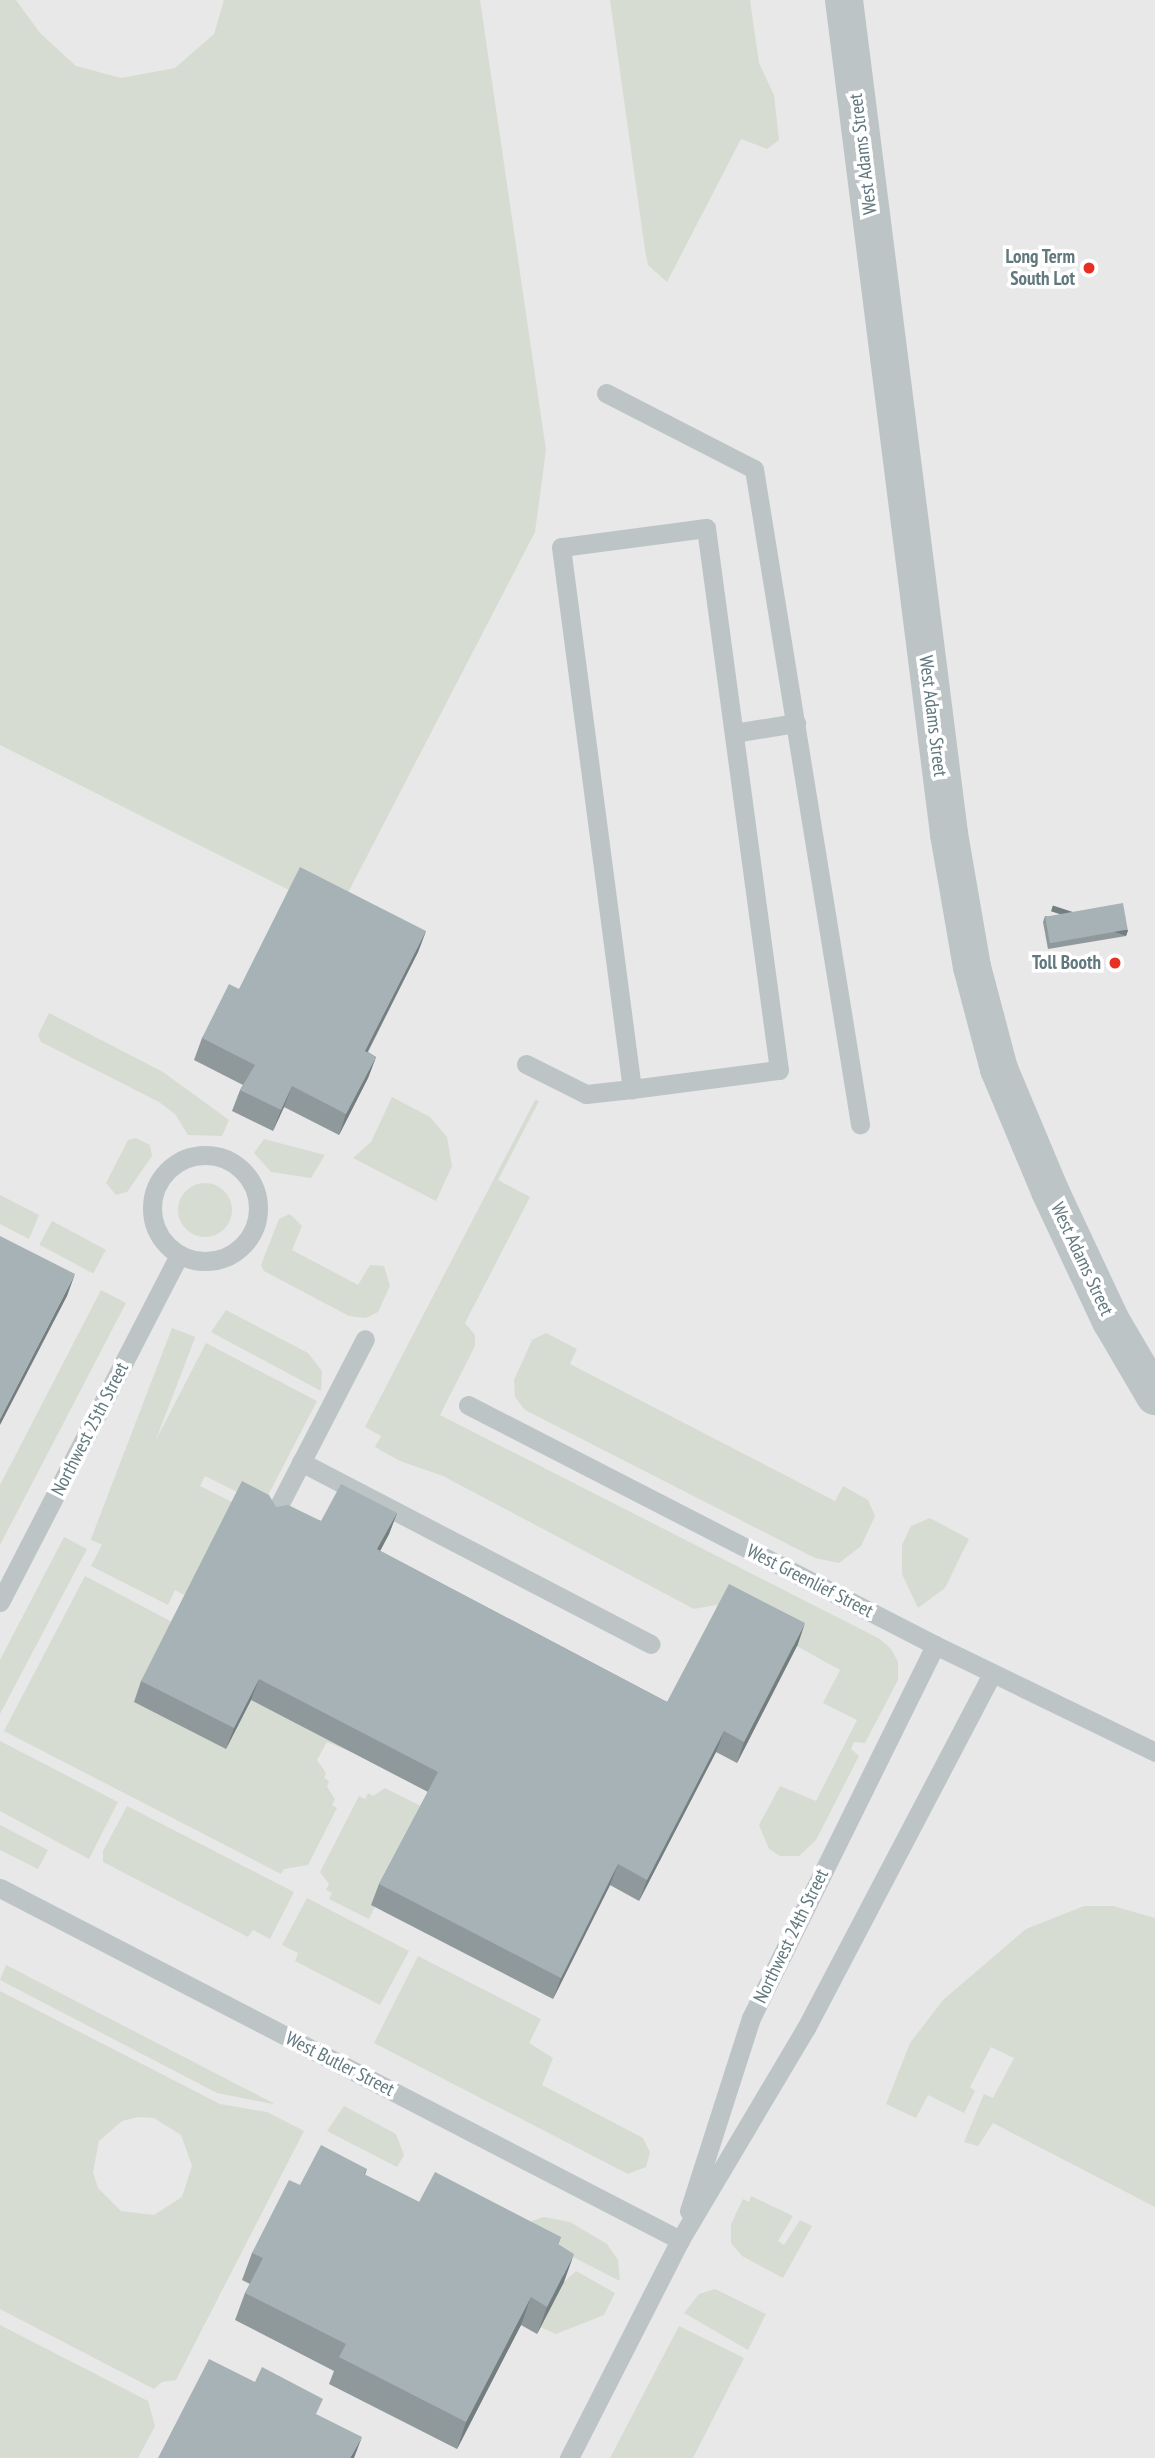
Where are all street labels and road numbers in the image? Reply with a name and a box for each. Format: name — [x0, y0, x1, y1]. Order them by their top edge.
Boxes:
street label: West Adams Street — [844, 92, 882, 216]
street label: West Adams Street — [914, 654, 952, 778]
street label: West Adams Street — [1046, 1199, 1118, 1319]
street label: Northwest 25th Street — [47, 1359, 133, 1499]
street label: West Greenlief Street — [743, 1539, 877, 1623]
street label: Northwest 24th Street — [749, 1865, 833, 2007]
street label: West Butler Street — [282, 2027, 398, 2101]

